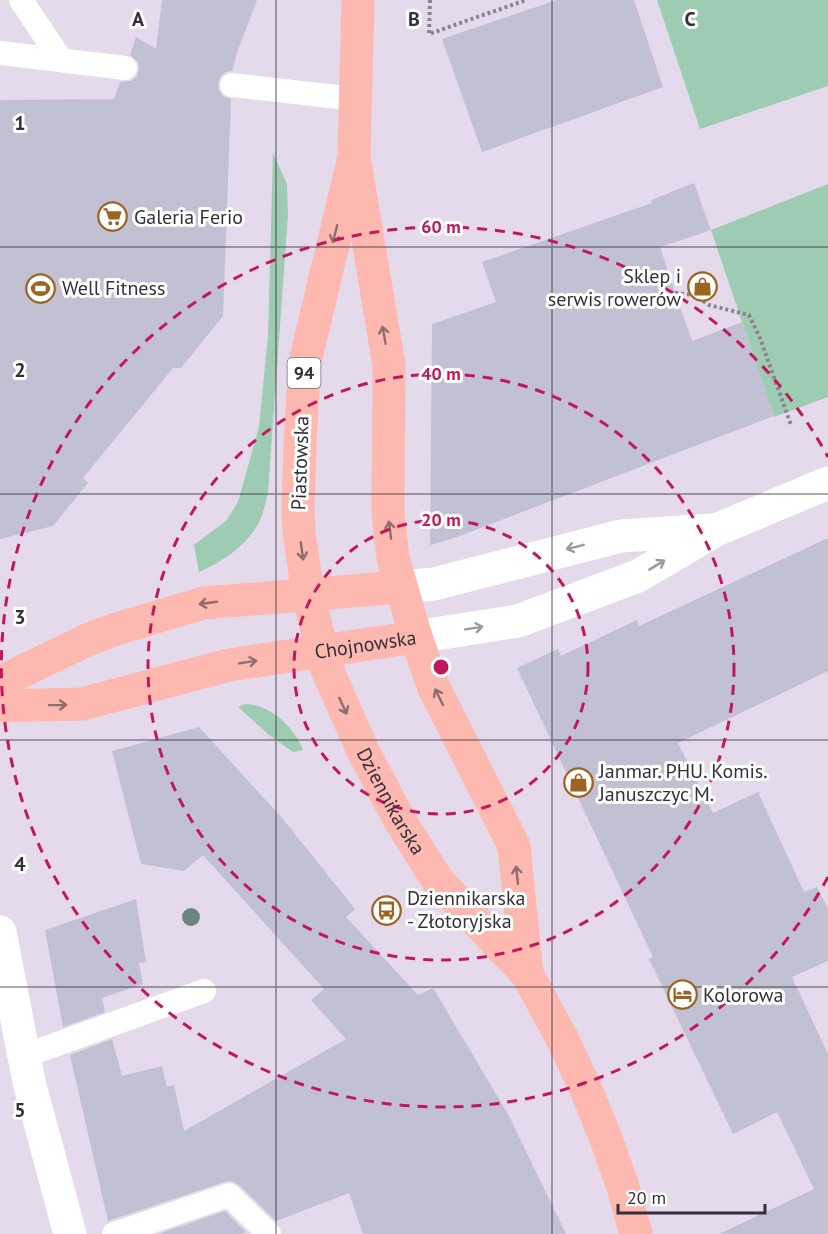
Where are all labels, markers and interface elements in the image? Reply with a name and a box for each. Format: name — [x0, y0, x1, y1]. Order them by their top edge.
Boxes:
text: A — [132, 6, 145, 32]
text: B — [408, 6, 420, 32]
text: C — [684, 6, 696, 32]
text: 1 — [14, 110, 26, 136]
supermarket icon: Galeria Ferio — [97, 201, 129, 233]
place label: Galeria Ferio — [134, 204, 243, 230]
text: 60 m — [421, 215, 461, 238]
one-way arrow — [329, 225, 341, 244]
place label: Sklep i serwis rowerów — [548, 263, 681, 312]
shop icon: Sklep i serwis rowerów — [686, 271, 718, 303]
sports icon: Well Fitness — [25, 272, 57, 304]
place label: Well Fitness — [62, 275, 165, 301]
one-way arrow — [378, 326, 389, 346]
text: 2 — [14, 357, 26, 383]
road number: 94 — [288, 358, 320, 388]
text: 40 m — [421, 362, 461, 385]
street label: Piastowska — [285, 415, 315, 511]
text: 20 m — [421, 508, 461, 531]
one-way arrow — [384, 520, 395, 540]
one-way arrow — [297, 541, 308, 561]
one-way arrow — [566, 542, 585, 554]
one-way arrow — [648, 559, 665, 571]
one-way arrow — [199, 598, 219, 609]
text: 3 — [14, 604, 26, 630]
one-way arrow — [463, 622, 483, 633]
street label: Chojnowska — [313, 624, 418, 665]
one-way arrow — [238, 657, 258, 668]
centre of rings — [431, 657, 451, 677]
one-way arrow — [433, 689, 444, 707]
one-way arrow — [338, 696, 349, 714]
one-way arrow — [48, 699, 68, 711]
street label: Dziennikarska — [351, 743, 431, 860]
place label: Janmar. PHU. Komis. Januszczyc M. — [598, 758, 767, 807]
shop icon: Janmar. PHU. Komis. Januszczyc M. — [562, 766, 594, 798]
text: 4 — [14, 851, 26, 877]
one-way arrow — [511, 865, 522, 885]
place label: Dziennikarska - Złotoryjska — [407, 885, 526, 934]
bus stop icon: Dziennikarska - Złotoryjska — [370, 894, 402, 926]
hotel icon: Kolorowa — [666, 979, 698, 1011]
place label: Kolorowa — [703, 982, 783, 1008]
text: 5 — [14, 1097, 26, 1123]
scale bar — [618, 1177, 765, 1215]
text: 20 m — [627, 1186, 666, 1209]

